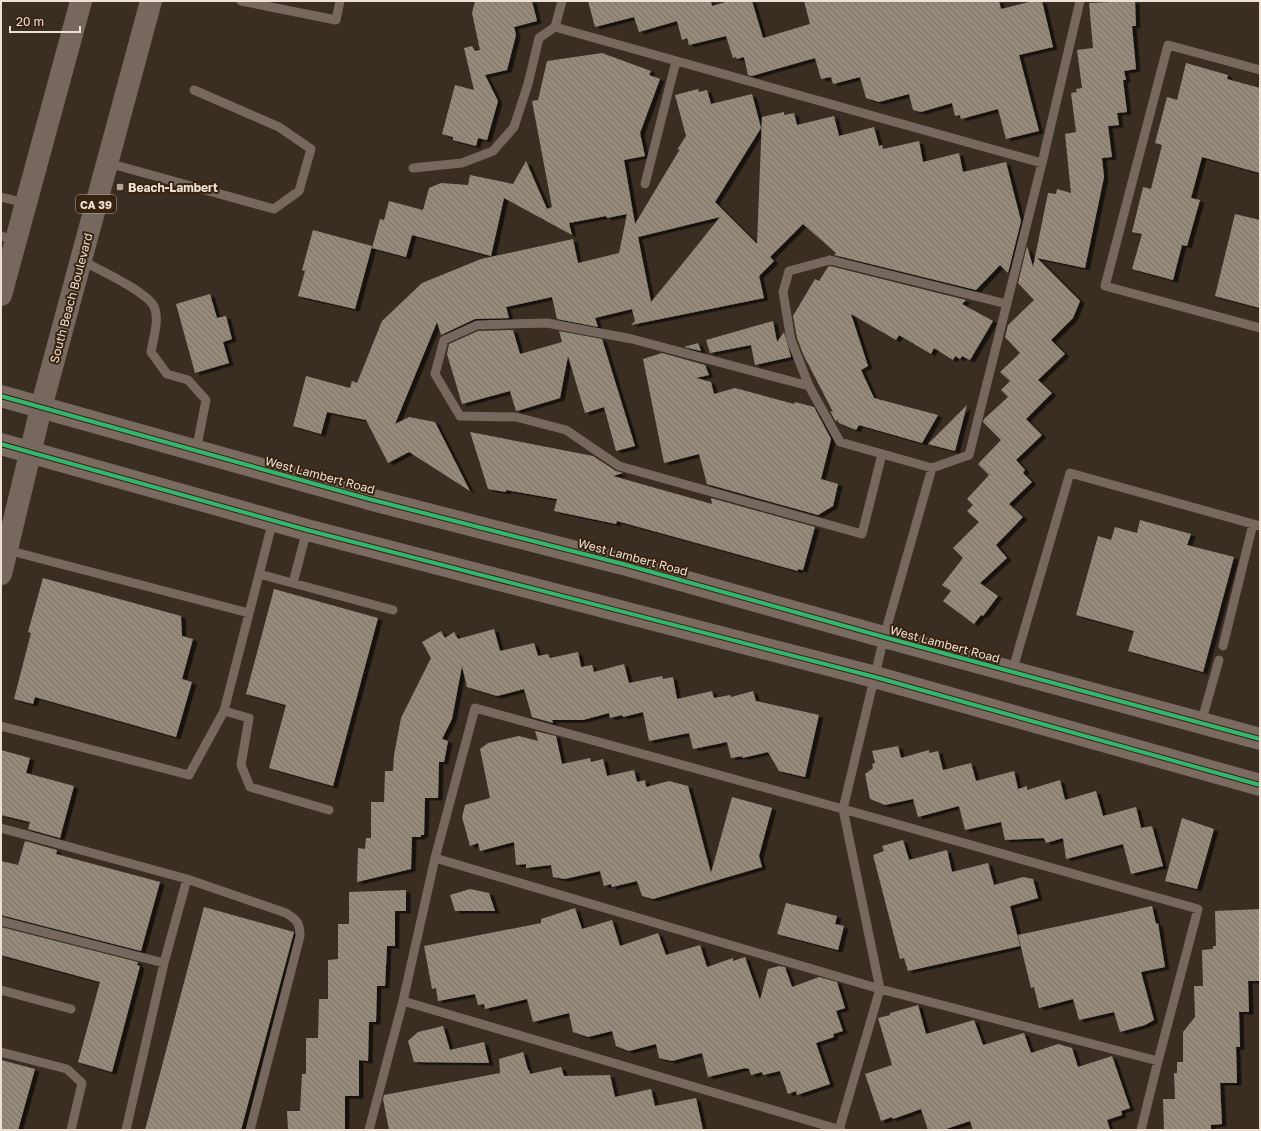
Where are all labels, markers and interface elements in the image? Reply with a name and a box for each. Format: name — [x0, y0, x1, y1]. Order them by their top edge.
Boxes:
scale bar — [10, 8, 80, 34]
text: 20 m — [16, 14, 44, 29]
place label: Beach-Lambert — [128, 180, 218, 195]
marker: Beach-Lambert — [115, 182, 125, 192]
road number: CA 39 — [76, 195, 116, 213]
street label: South Beach Boulevard — [46, 231, 96, 365]
street label: West Lambert Road — [263, 453, 377, 497]
street label: West Lambert Road — [576, 535, 690, 579]
street label: West Lambert Road — [888, 622, 1002, 666]

